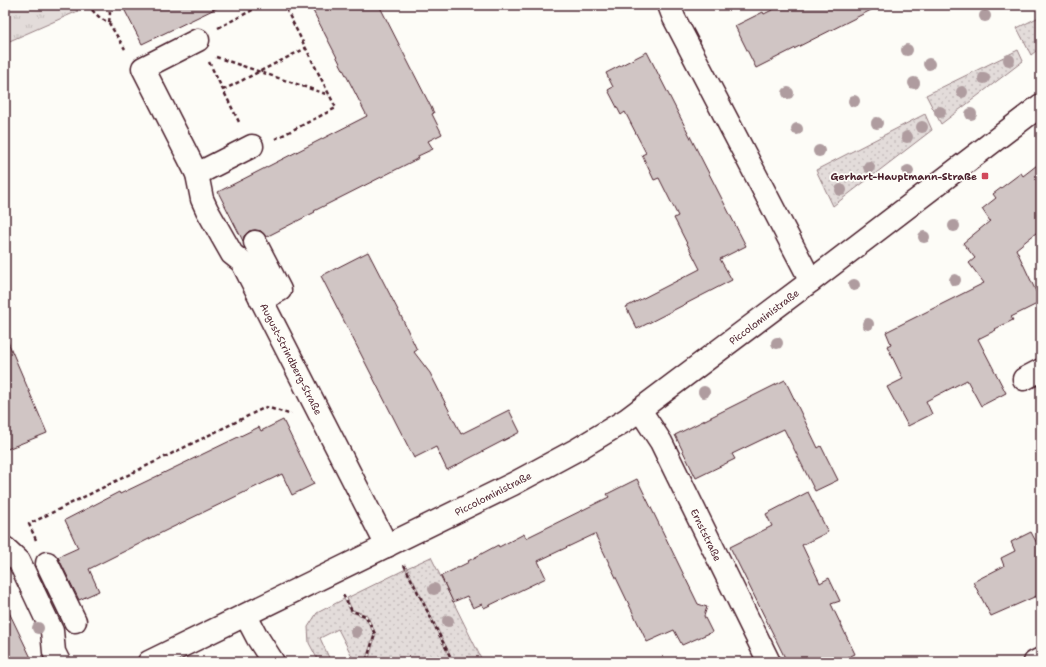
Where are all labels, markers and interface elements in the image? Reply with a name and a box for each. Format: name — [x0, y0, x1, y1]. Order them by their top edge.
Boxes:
place label: Gerhart-Hauptmann-Straße — [831, 170, 977, 183]
marker: Gerhart-Hauptmann-Straße — [980, 171, 990, 181]
street label: Piccoloministraße — [726, 286, 802, 348]
street label: August-Strindberg-Straße — [257, 301, 325, 417]
street label: Piccoloministraße — [452, 469, 534, 519]
street label: Ernststraße — [688, 507, 724, 564]

